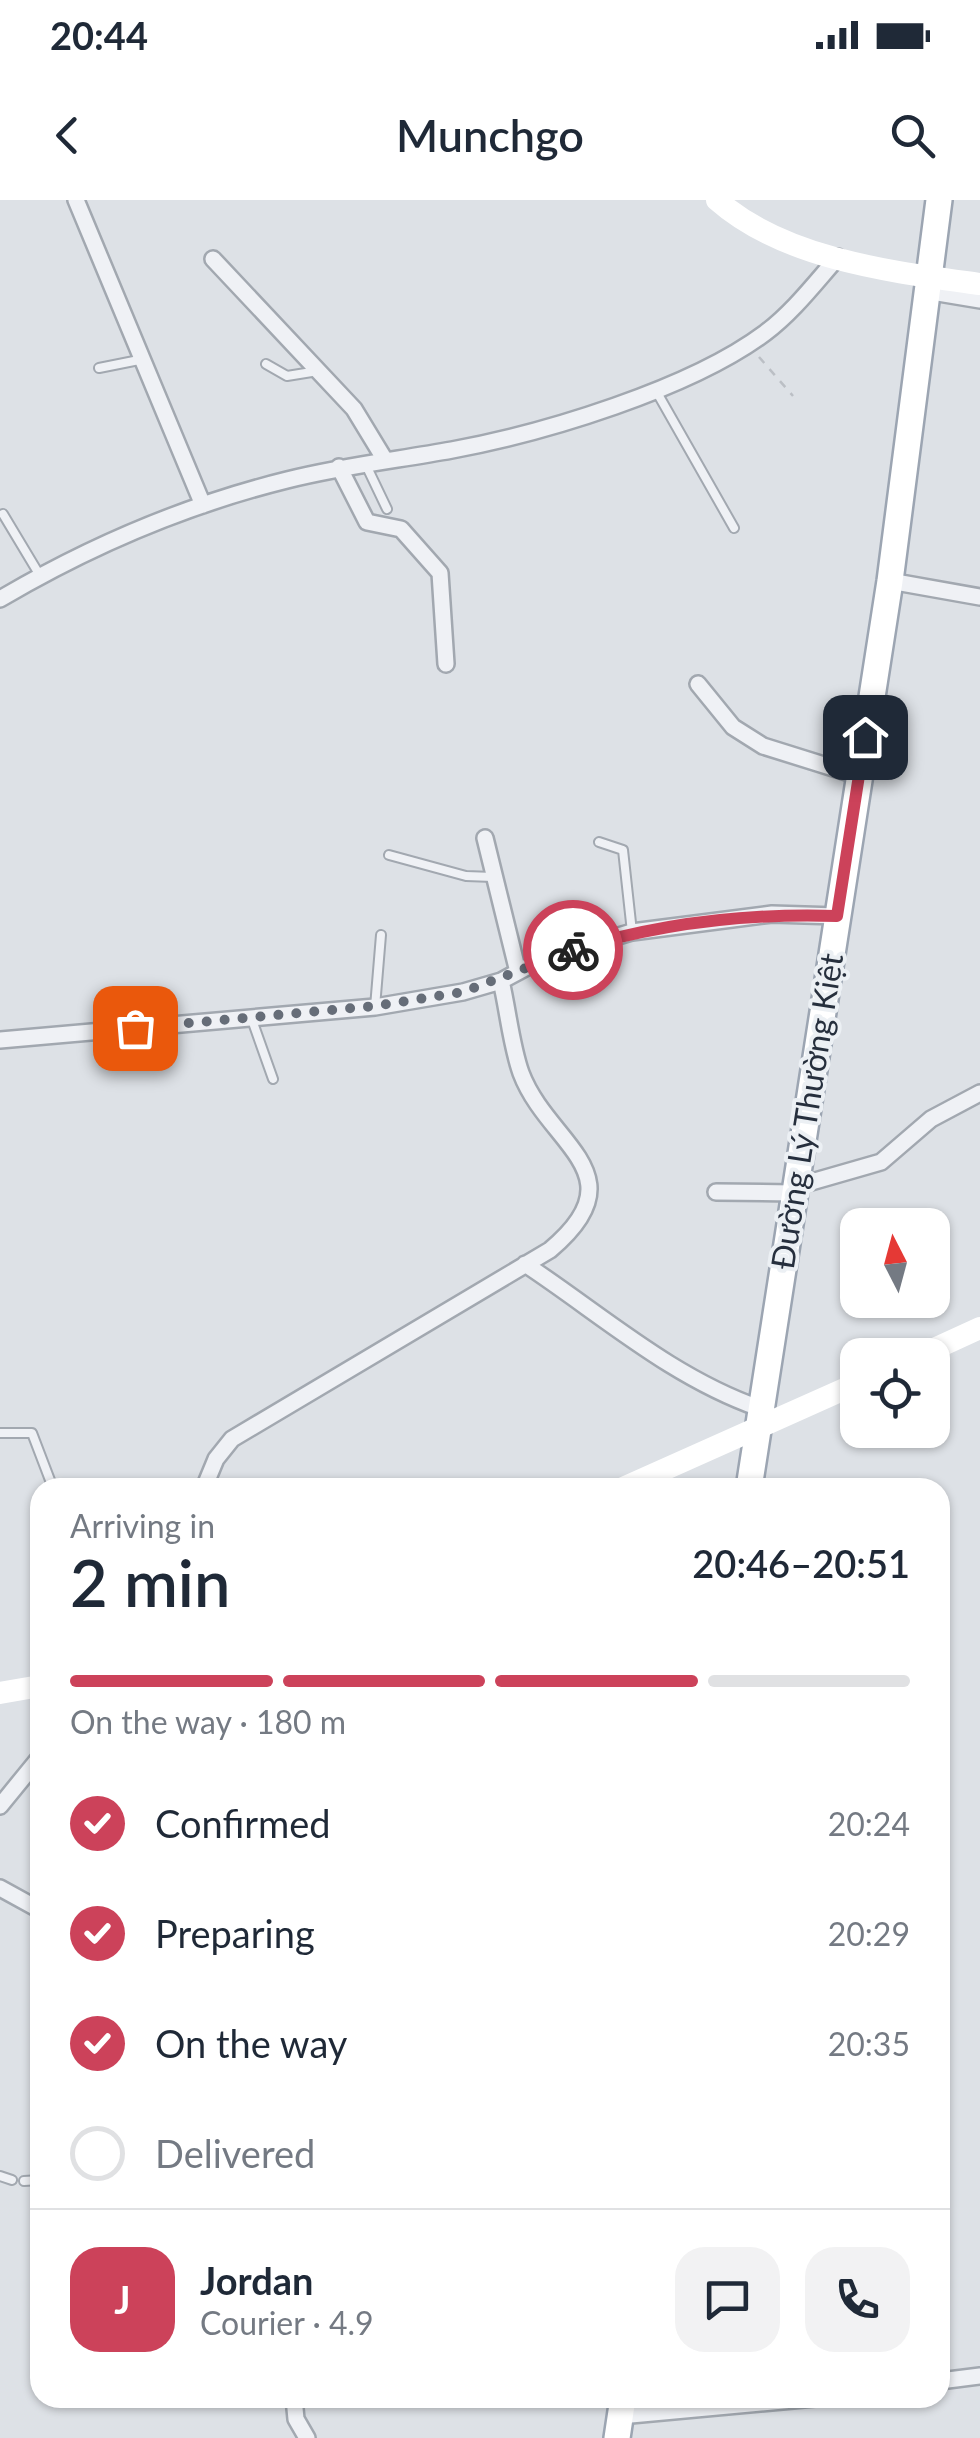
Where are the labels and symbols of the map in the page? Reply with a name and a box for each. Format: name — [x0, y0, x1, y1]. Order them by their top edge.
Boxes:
pin — [823, 695, 908, 780]
courier — [523, 900, 623, 1000]
street label: Đường Lý Thường Kiệt — [762, 950, 850, 1272]
pin — [93, 986, 178, 1071]
north arrow — [840, 1208, 950, 1318]

